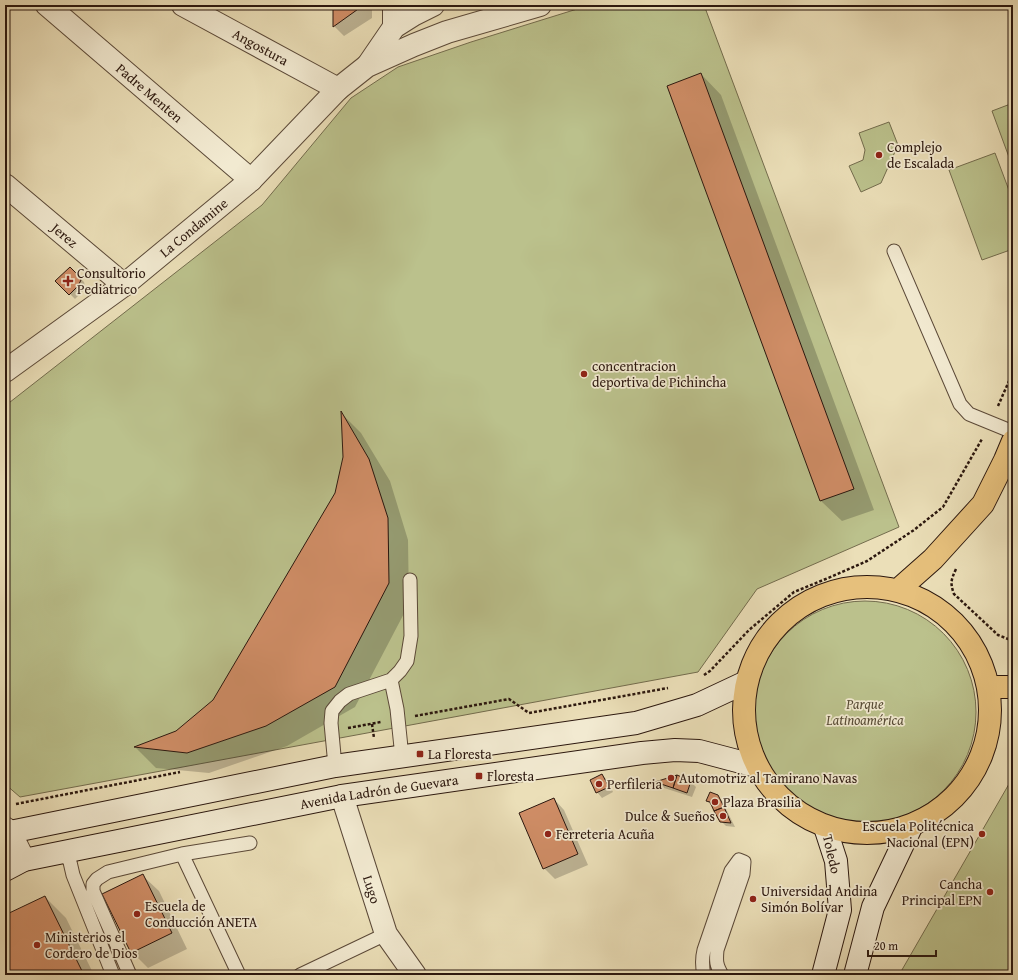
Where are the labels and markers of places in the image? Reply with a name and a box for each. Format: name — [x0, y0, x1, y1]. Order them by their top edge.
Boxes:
place label: Complejo de Escalada — [887, 137, 955, 173]
marker: Complejo de Escalada — [874, 150, 884, 160]
place label: Consultorio Pediatrico — [77, 263, 146, 299]
marker: Consultorio Pediatrico — [62, 275, 74, 287]
place label: concentracion deportiva de Pichincha — [592, 356, 727, 392]
marker: concentracion deportiva de Pichincha — [579, 369, 589, 379]
place label: La Floresta — [428, 744, 492, 764]
marker: La Floresta — [415, 749, 425, 759]
place label: Floresta — [487, 766, 535, 786]
place label: Automotriz al Tamirano Navas — [679, 768, 857, 788]
marker: Floresta — [474, 771, 484, 781]
marker: Automotriz al Tamirano Navas — [666, 773, 676, 783]
place label: Perfileria — [607, 774, 662, 794]
marker: Perfileria — [594, 779, 604, 789]
place label: Plaza Brasilia — [723, 792, 801, 812]
marker: Plaza Brasilia — [710, 797, 720, 807]
place label: Dulce & Sueños — [625, 806, 715, 826]
marker: Dulce & Sueños — [718, 811, 728, 821]
place label: Escuela Politécnica Nacional (EPN) — [863, 816, 974, 852]
place label: Ferreteria Acuña — [556, 824, 655, 844]
marker: Ferreteria Acuña — [543, 829, 553, 839]
marker: Escuela Politécnica Nacional (EPN) — [977, 829, 987, 839]
place label: Cancha Principal EPN — [902, 874, 982, 910]
place label: Universidad Andina Simón Bolívar — [761, 881, 878, 917]
marker: Cancha Principal EPN — [985, 887, 995, 897]
marker: Universidad Andina Simón Bolívar — [748, 894, 758, 904]
place label: Escuela de Conducción ANETA — [145, 896, 258, 932]
marker: Escuela de Conducción ANETA — [132, 909, 142, 919]
place label: Ministerios el Cordero de Dios — [45, 927, 137, 963]
marker: Ministerios el Cordero de Dios — [32, 940, 42, 950]

